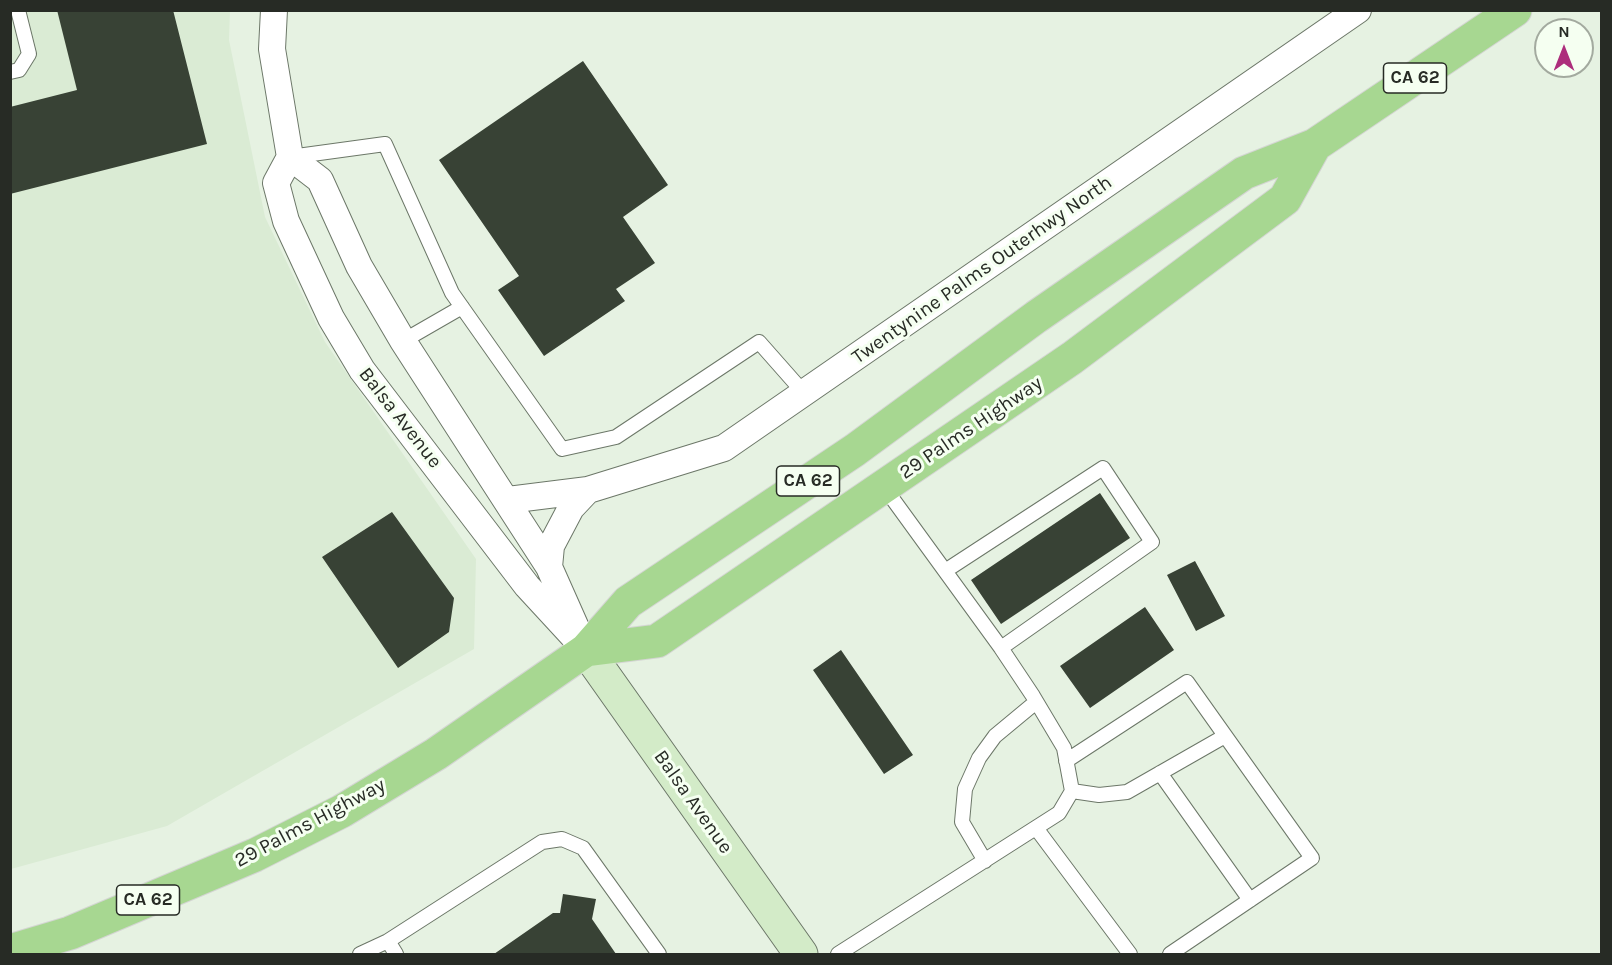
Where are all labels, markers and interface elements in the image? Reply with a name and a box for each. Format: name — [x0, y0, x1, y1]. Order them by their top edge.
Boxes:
north arrow — [1534, 18, 1594, 78]
text: N — [1558, 22, 1570, 41]
road number: CA 62 — [1384, 63, 1446, 93]
street label: Twentynine Palms Outerhwy North — [847, 171, 1117, 369]
street label: Balsa Avenue — [353, 363, 447, 473]
street label: 29 Palms Highway — [895, 371, 1047, 485]
road number: CA 62 — [776, 466, 840, 496]
street label: Balsa Avenue — [648, 746, 738, 858]
street label: 29 Palms Highway — [231, 773, 389, 873]
road number: CA 62 — [116, 885, 180, 915]

